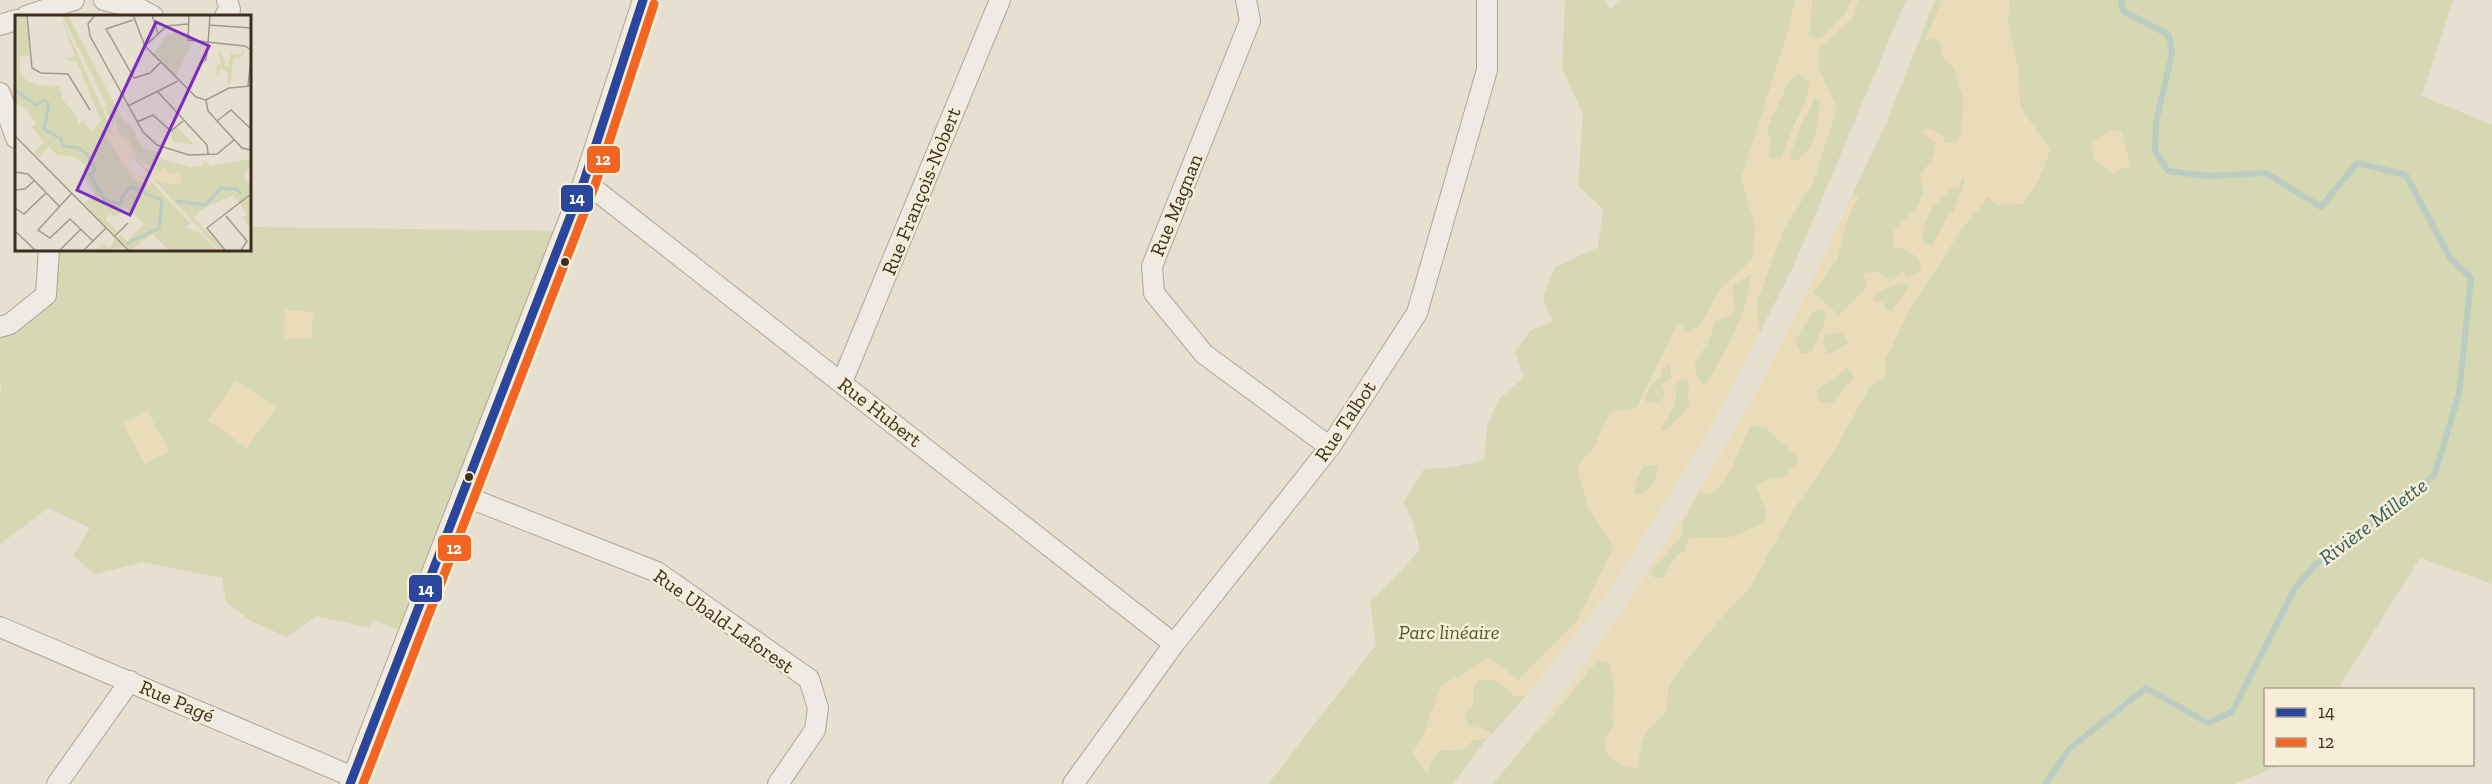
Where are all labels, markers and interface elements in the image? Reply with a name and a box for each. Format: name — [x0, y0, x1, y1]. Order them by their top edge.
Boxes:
inset map — [15, 15, 250, 250]
street label: Rue François-Nobert — [876, 103, 966, 278]
line badge: 12 — [586, 145, 621, 174]
text: 12 — [595, 150, 611, 169]
street label: Rue Magnan — [1145, 150, 1208, 260]
line badge: 14 — [560, 184, 594, 213]
text: 14 — [569, 189, 585, 208]
unlabelled marker — [559, 256, 571, 268]
street label: Rue Hubert — [833, 372, 927, 452]
street label: Rue Talbot — [1309, 376, 1381, 466]
unlabelled marker — [463, 471, 475, 483]
water label: Rivière Millette — [2314, 472, 2432, 570]
line badge: 12 — [437, 534, 472, 562]
text: 12 — [446, 539, 462, 558]
street label: Rue Ubald-Laforest — [649, 564, 799, 679]
line badge: 14 — [408, 574, 443, 603]
text: 14 — [418, 580, 434, 599]
park label: Parc linéaire — [1399, 620, 1499, 644]
street label: Rue Pagé — [136, 675, 218, 727]
legend — [2264, 688, 2474, 766]
text: 14 — [2318, 701, 2335, 723]
text: 12 — [2318, 731, 2334, 753]

